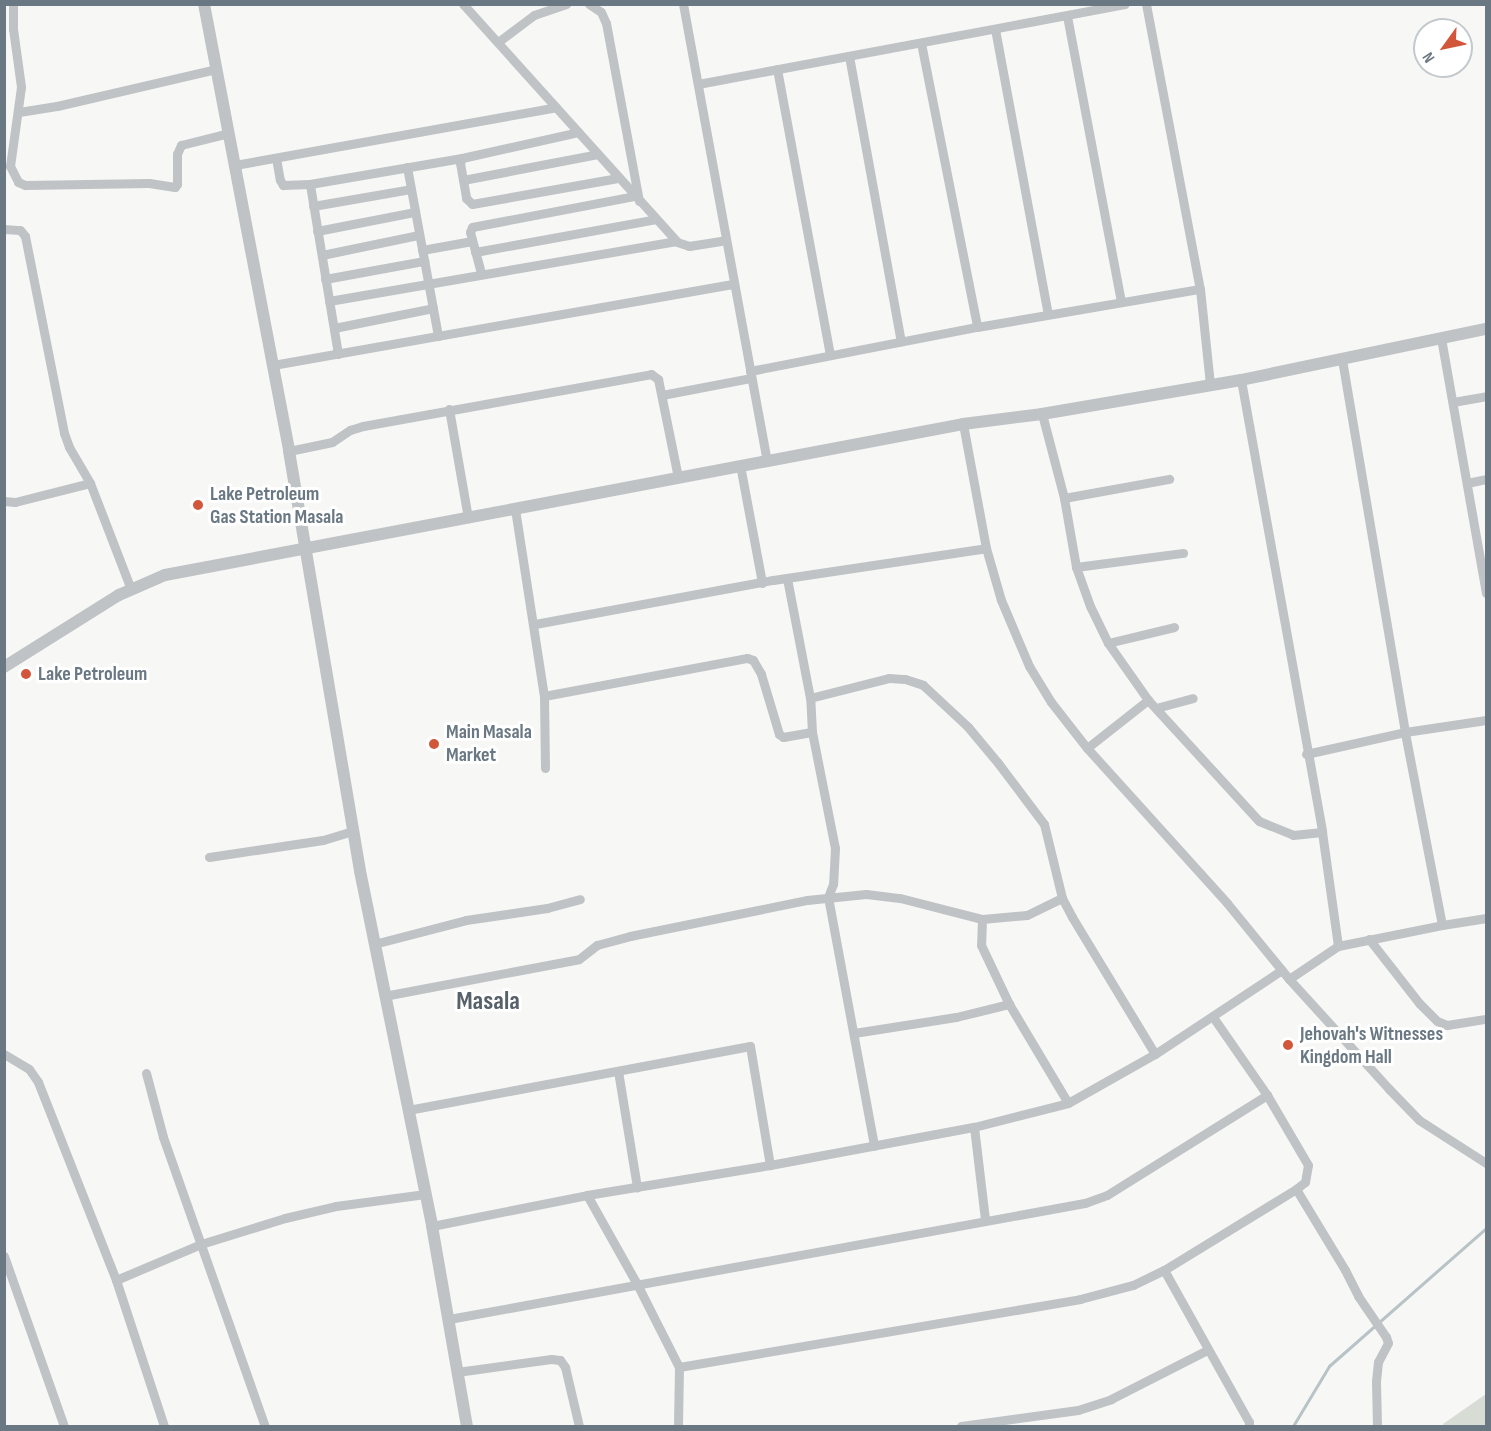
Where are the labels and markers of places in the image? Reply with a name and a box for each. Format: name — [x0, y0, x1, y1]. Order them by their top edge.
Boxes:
place label: Lake Petroleum Gas Station Masala — [210, 482, 344, 529]
marker: Lake Petroleum Gas Station Masala — [191, 498, 205, 512]
place label: Lake Petroleum — [38, 662, 147, 686]
marker: Lake Petroleum — [19, 667, 33, 681]
place label: Main Masala Market — [446, 720, 532, 767]
marker: Main Masala Market — [427, 737, 441, 751]
place label: Jehovah's Witnesses Kingdom Hall — [1300, 1022, 1443, 1069]
marker: Jehovah's Witnesses Kingdom Hall — [1281, 1038, 1295, 1052]

